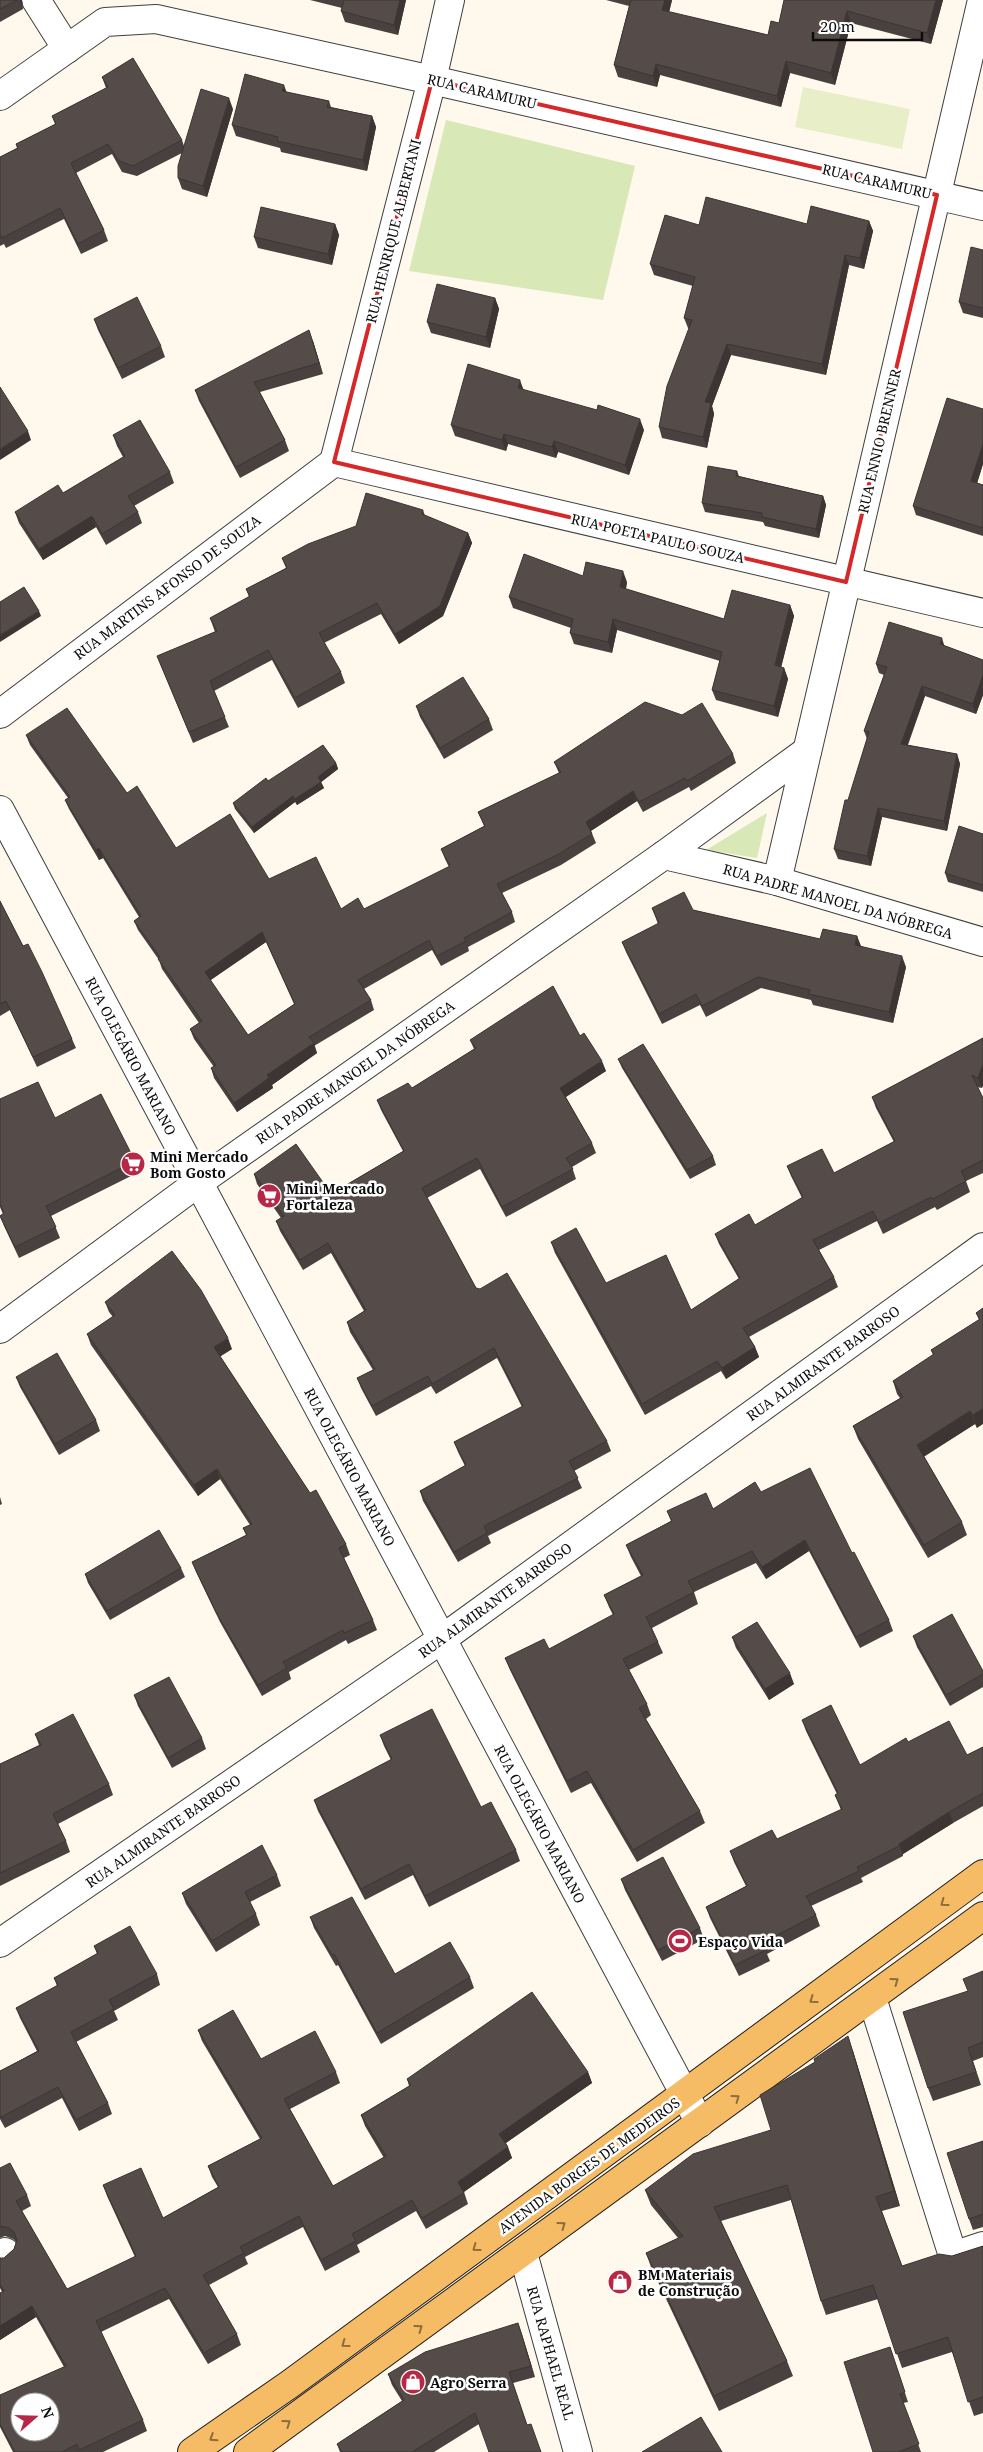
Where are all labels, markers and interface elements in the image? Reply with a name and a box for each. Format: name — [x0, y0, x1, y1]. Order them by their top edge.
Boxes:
scale bar — [813, 10, 922, 42]
text: 20 m — [820, 16, 855, 36]
street label: RUA CARAMURU — [425, 69, 539, 113]
street label: RUA HENRIQUE ALBERTANI — [361, 137, 425, 325]
street label: RUA CARAMURU — [820, 159, 934, 203]
street label: RUA ENNIO BRENNER — [853, 366, 905, 515]
street label: RUA POETA PAULO SOUZA — [569, 509, 747, 567]
street label: RUA MARTINS AFONSO DE SOUZA — [70, 510, 264, 664]
street label: RUA PADRE MANOEL DA NÓBREGA — [721, 859, 955, 943]
street label: RUA OLEGÁRIO MARIANO — [81, 974, 181, 1138]
street label: RUA PADRE MANOEL DA NÓBREGA — [252, 996, 458, 1148]
place label: Mini Mercado Bom Gosto — [150, 1147, 248, 1182]
supermarket icon: Mini Mercado Bom Gosto — [120, 1151, 146, 1177]
place label: Mini Mercado Fortaleza — [286, 1179, 384, 1214]
supermarket icon: Mini Mercado Fortaleza — [256, 1183, 282, 1209]
street label: RUA ALMIRANTE BARROSO — [743, 1301, 903, 1425]
street label: RUA OLEGÁRIO MARIANO — [300, 1385, 400, 1549]
street label: RUA ALMIRANTE BARROSO — [415, 1538, 575, 1662]
street label: RUA OLEGÁRIO MARIANO — [490, 1742, 590, 1906]
street label: RUA ALMIRANTE BARROSO — [82, 1770, 244, 1892]
one-way arrow — [941, 1898, 950, 1906]
sports icon: Espaço Vida — [667, 1928, 693, 1954]
place label: Espaço Vida — [698, 1932, 783, 1951]
one-way arrow — [889, 1978, 899, 1987]
one-way arrow — [809, 1994, 819, 2003]
street label: AVENIDA BORGES DE MEDEIROS — [494, 2093, 684, 2237]
one-way arrow — [730, 2095, 739, 2104]
one-way arrow — [556, 2222, 565, 2230]
one-way arrow — [472, 2242, 482, 2251]
place label: BM Materiais de Construção — [638, 2265, 739, 2300]
shop icon: BM Materiais de Construção — [607, 2269, 633, 2295]
street label: RUA RAPHAEL REAL — [523, 2284, 579, 2422]
one-way arrow — [413, 2325, 423, 2334]
one-way arrow — [341, 2338, 351, 2347]
shop icon: Agro Serra — [400, 2369, 426, 2395]
place label: Agro Serra — [430, 2373, 507, 2392]
north arrow — [10, 2392, 60, 2442]
text: N — [37, 2404, 59, 2421]
one-way arrow — [281, 2421, 290, 2429]
one-way arrow — [209, 2432, 218, 2442]

